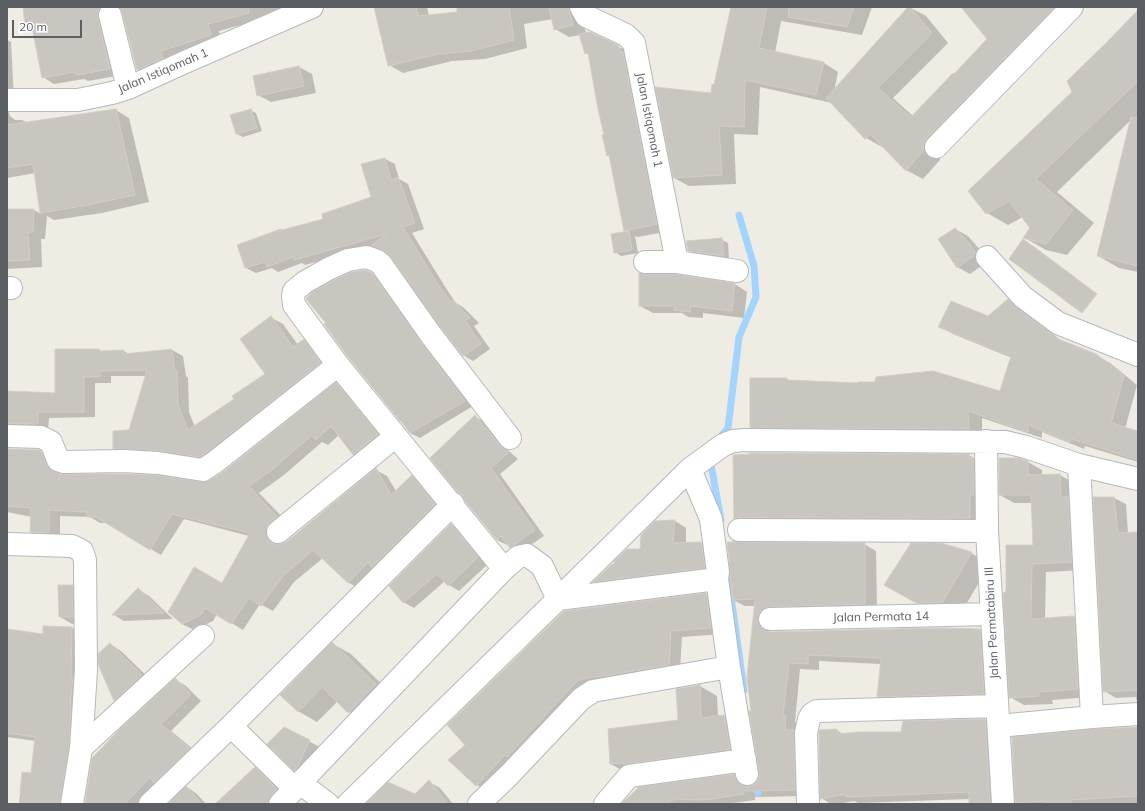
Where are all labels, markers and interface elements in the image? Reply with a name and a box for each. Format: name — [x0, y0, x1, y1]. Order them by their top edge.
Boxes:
scale bar — [14, 12, 84, 38]
text: 20 m — [19, 19, 47, 34]
street label: Jalan Istiqomah 1 — [116, 46, 210, 96]
street label: Jalan Istiqomah 1 — [633, 71, 665, 169]
street label: Jalan Permatabiru III — [982, 566, 1002, 680]
street label: Jalan Permata 14 — [833, 609, 929, 625]

